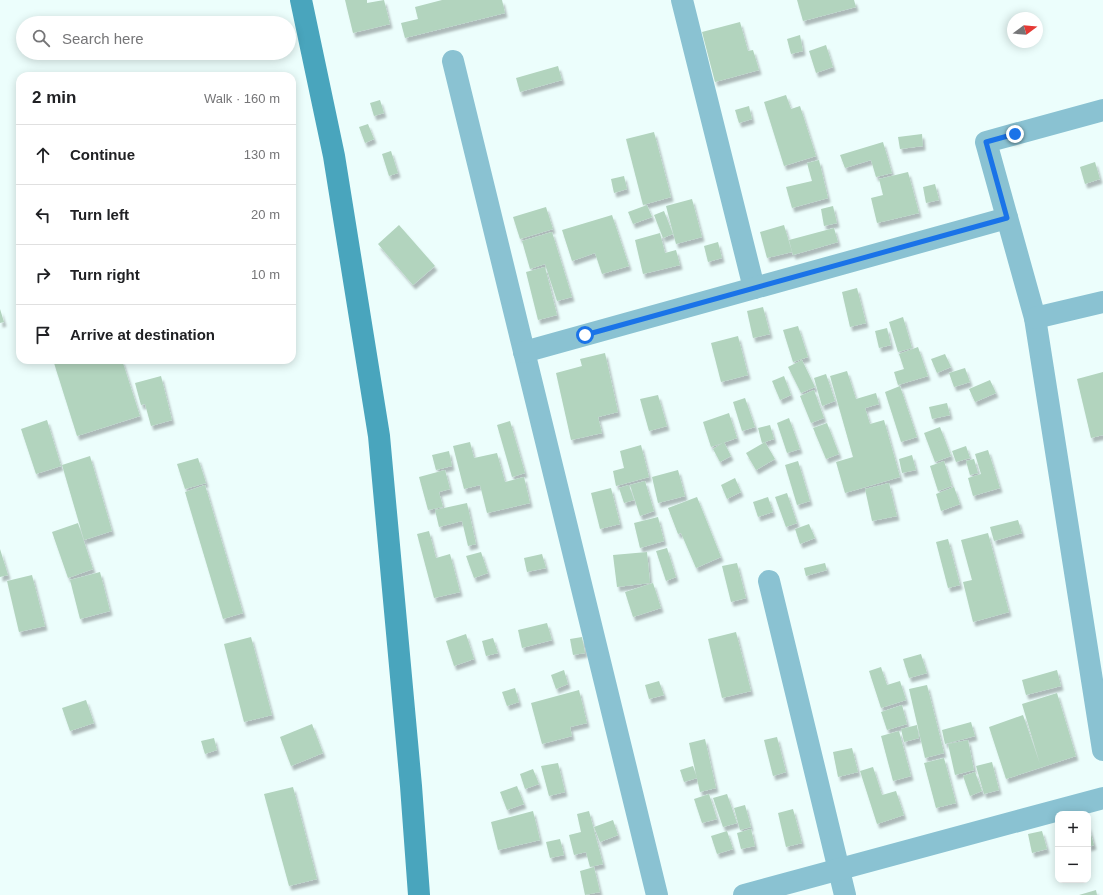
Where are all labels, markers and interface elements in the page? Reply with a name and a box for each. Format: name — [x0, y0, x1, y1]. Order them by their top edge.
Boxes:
north arrow — [1007, 12, 1043, 48]
search box — [16, 16, 296, 60]
icon: search — [30, 27, 52, 49]
text: Search here — [62, 30, 144, 47]
text: 2 min — [32, 88, 76, 107]
text: Walk · 160 m — [204, 91, 280, 106]
route end — [1006, 125, 1024, 143]
icon: ahead — [32, 144, 54, 166]
text: Continue — [70, 146, 135, 163]
text: 130 m — [244, 147, 280, 162]
icon: left — [32, 204, 54, 226]
text: Turn left — [70, 206, 129, 223]
text: 20 m — [251, 207, 280, 222]
icon: right — [32, 264, 54, 286]
text: Turn right — [70, 266, 140, 283]
text: 10 m — [251, 267, 280, 282]
icon: arrive — [32, 324, 54, 346]
text: Arrive at destination — [70, 326, 215, 343]
route start — [576, 326, 594, 344]
map controls — [1055, 811, 1091, 883]
button: + — [1055, 811, 1091, 847]
button: − — [1055, 847, 1091, 883]

